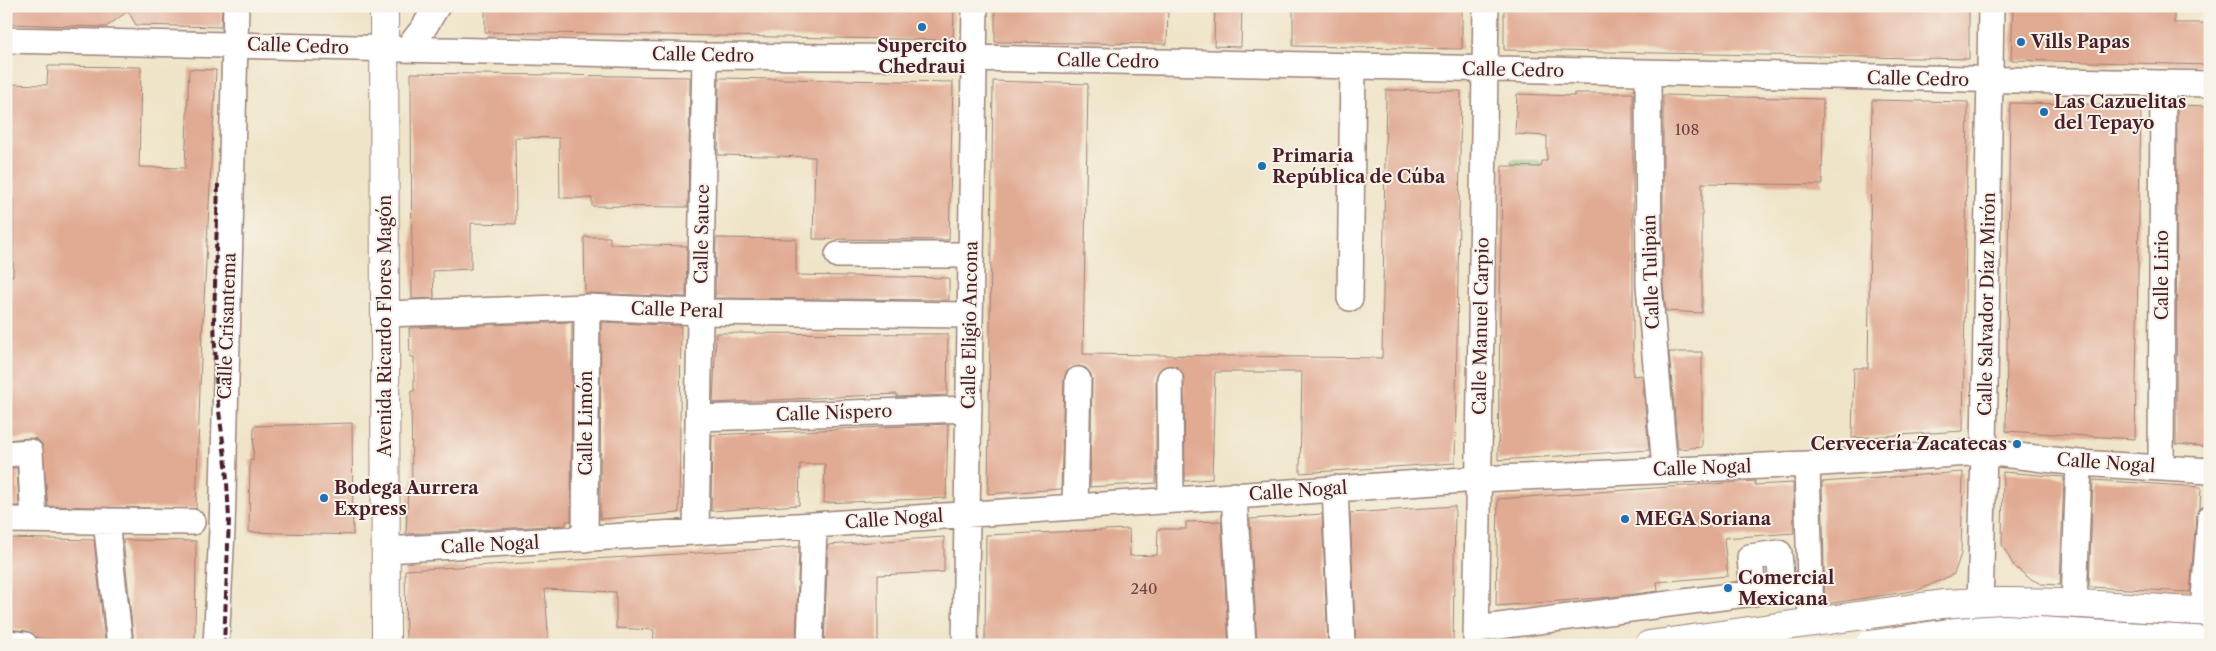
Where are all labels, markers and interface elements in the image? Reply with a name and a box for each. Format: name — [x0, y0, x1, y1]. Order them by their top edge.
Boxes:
marker: Supercito Chedraui — [916, 21, 928, 33]
place label: Vills Papas — [2030, 31, 2130, 53]
street label: Calle Cedro — [247, 33, 349, 59]
place label: Supercito Chedraui — [877, 35, 967, 78]
marker: Vills Papas — [2015, 36, 2027, 48]
street label: Calle Cedro — [652, 43, 754, 67]
street label: Calle Cedro — [1057, 49, 1159, 73]
street label: Calle Cedro — [1462, 58, 1564, 82]
street label: Calle Cedro — [1867, 67, 1969, 91]
place label: Las Cazuelitas del Tepayo — [2054, 91, 2186, 134]
marker: Las Cazuelitas del Tepayo — [2038, 106, 2050, 118]
house number: 108 — [1675, 120, 1699, 139]
place label: Primaria República de Cúba — [1272, 145, 1446, 188]
marker: Primaria República de Cúba — [1256, 160, 1268, 172]
street label: Calle Sauce — [690, 184, 714, 284]
street label: Calle Salvador Díaz Mirón — [1974, 192, 2000, 416]
street label: Avenida Ricardo Flores Magón — [374, 195, 396, 458]
street label: Calle Tulipán — [1638, 214, 1664, 330]
street label: Calle Lirio — [2151, 230, 2173, 320]
street label: Calle Manuel Carpio — [1468, 237, 1494, 415]
street label: Calle Eligio Ancona — [958, 240, 982, 409]
street label: Calle Crisantema — [213, 252, 241, 400]
street label: Calle Peral — [630, 297, 724, 323]
street label: Calle Limón — [575, 370, 597, 476]
street label: Calle Níspero — [775, 400, 893, 426]
place label: Cervecería Zacatecas — [1811, 433, 2007, 455]
marker: Cervecería Zacatecas — [2011, 438, 2023, 450]
street label: Calle Nogal — [2056, 449, 2156, 477]
street label: Calle Nogal — [1652, 455, 1752, 481]
place label: Bodega Aurrera Express — [334, 477, 479, 520]
street label: Calle Nogal — [1248, 477, 1348, 505]
marker: Bodega Aurrera Express — [318, 492, 330, 504]
street label: Calle Nogal — [844, 505, 944, 533]
place label: MEGA Soriana — [1635, 508, 1772, 530]
marker: MEGA Soriana — [1619, 513, 1631, 525]
street label: Calle Nogal — [440, 531, 540, 559]
place label: Comercial Mexicana — [1738, 567, 1834, 610]
house number: 240 — [1131, 579, 1157, 598]
marker: Comercial Mexicana — [1722, 582, 1734, 594]

